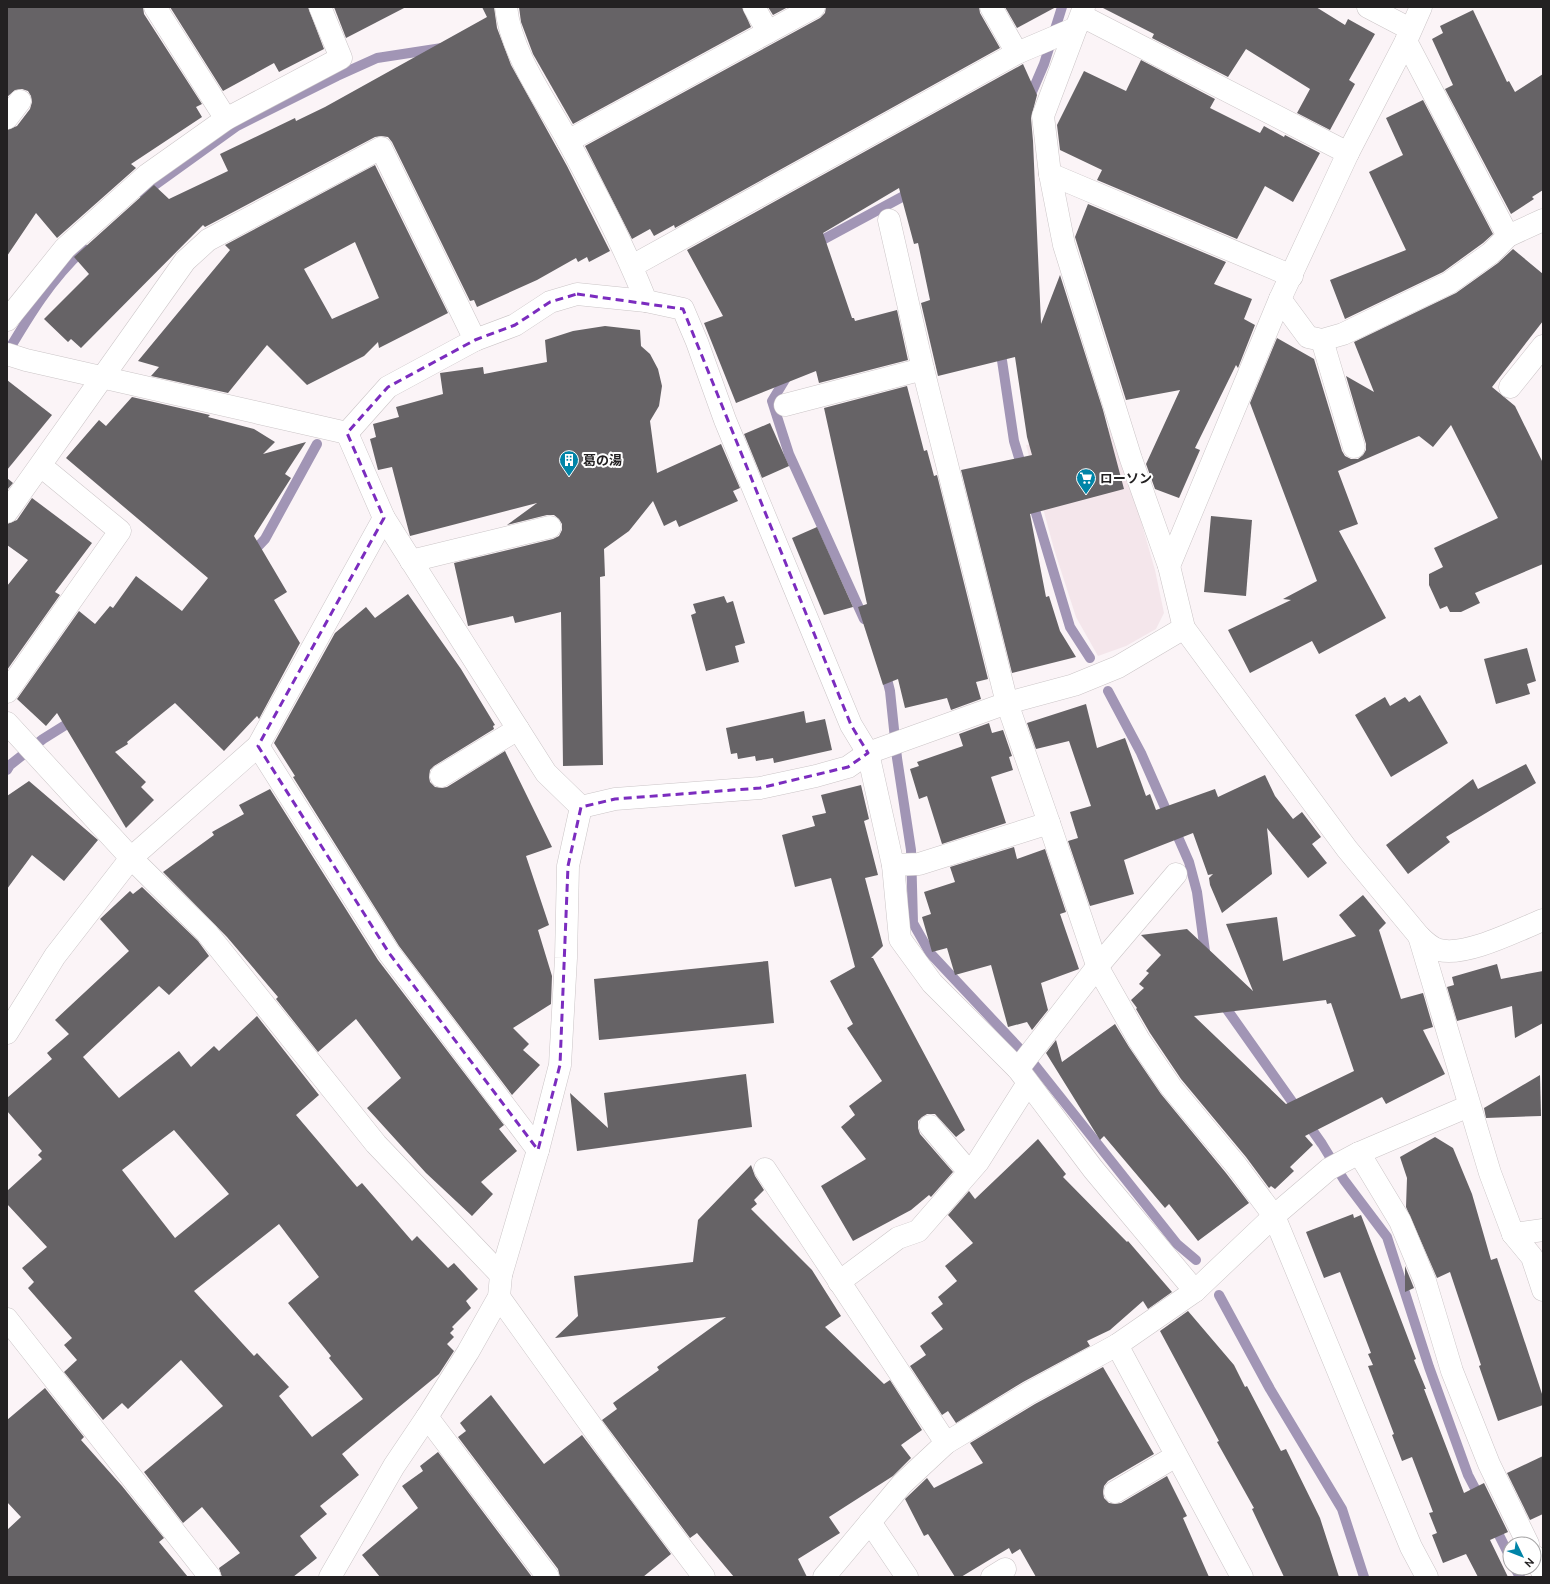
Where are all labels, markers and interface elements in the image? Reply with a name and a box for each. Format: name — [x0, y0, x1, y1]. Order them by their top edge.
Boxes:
building icon: 葛の湯 — [558, 449, 580, 477]
place label: 葛の湯 — [583, 453, 622, 467]
supermarket icon: ローソン — [1075, 467, 1097, 495]
place label: ローソン — [1100, 471, 1152, 485]
north arrow — [1502, 1536, 1542, 1576]
text: N — [1522, 1556, 1537, 1570]

